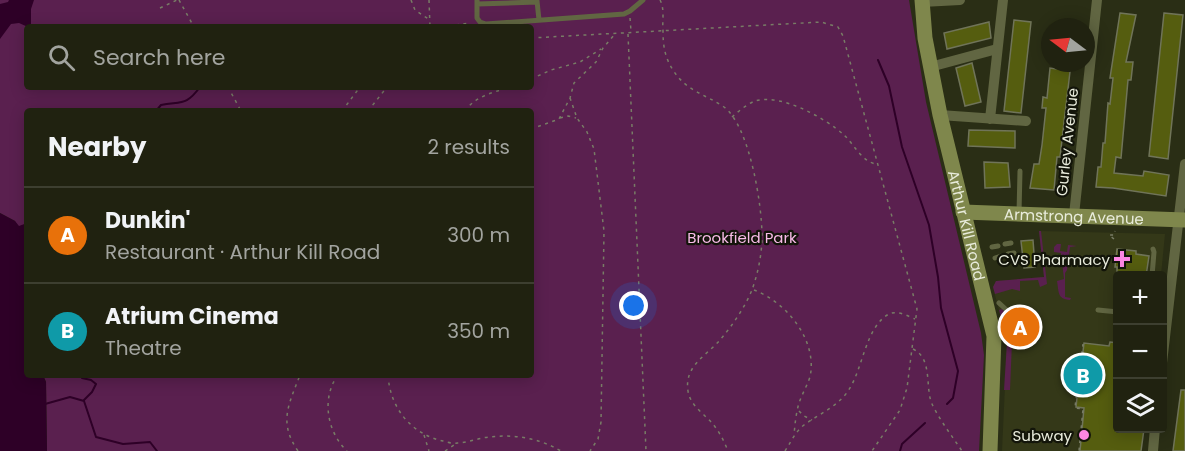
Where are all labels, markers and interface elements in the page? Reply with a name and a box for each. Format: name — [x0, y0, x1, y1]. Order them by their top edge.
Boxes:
north arrow — [1041, 18, 1095, 72]
search box — [24, 24, 534, 90]
icon: search — [45, 41, 78, 74]
text: Search here — [93, 42, 226, 73]
street label: Gurley Avenue — [1051, 87, 1083, 197]
text: Nearby — [48, 129, 146, 165]
text: 2 results — [427, 133, 510, 161]
street label: Arthur Kill Road — [943, 168, 991, 283]
street label: Armstrong Avenue — [1004, 203, 1144, 229]
text: Dunkin' — [105, 205, 190, 236]
text: A — [60, 221, 75, 249]
text: 300 m — [447, 221, 510, 249]
park label: Brookfield Park — [687, 227, 797, 248]
text: Restaurant · Arthur Kill Road — [105, 238, 380, 266]
place label: CVS Pharmacy — [998, 249, 1111, 270]
marker: CVS Pharmacy — [1115, 252, 1129, 266]
map controls — [1113, 271, 1167, 433]
button: + — [1113, 271, 1167, 325]
your location — [619, 291, 648, 320]
text: Atrium Cinema — [105, 301, 279, 332]
pin: A — [1000, 304, 1040, 350]
text: B — [61, 317, 74, 345]
text: 350 m — [447, 317, 510, 345]
button: − — [1113, 325, 1167, 379]
text: Theatre — [105, 334, 182, 362]
pin: B — [1064, 352, 1102, 398]
button: layers — [1113, 379, 1167, 433]
place label: Subway — [1013, 425, 1073, 446]
marker: Subway — [1077, 428, 1091, 442]

